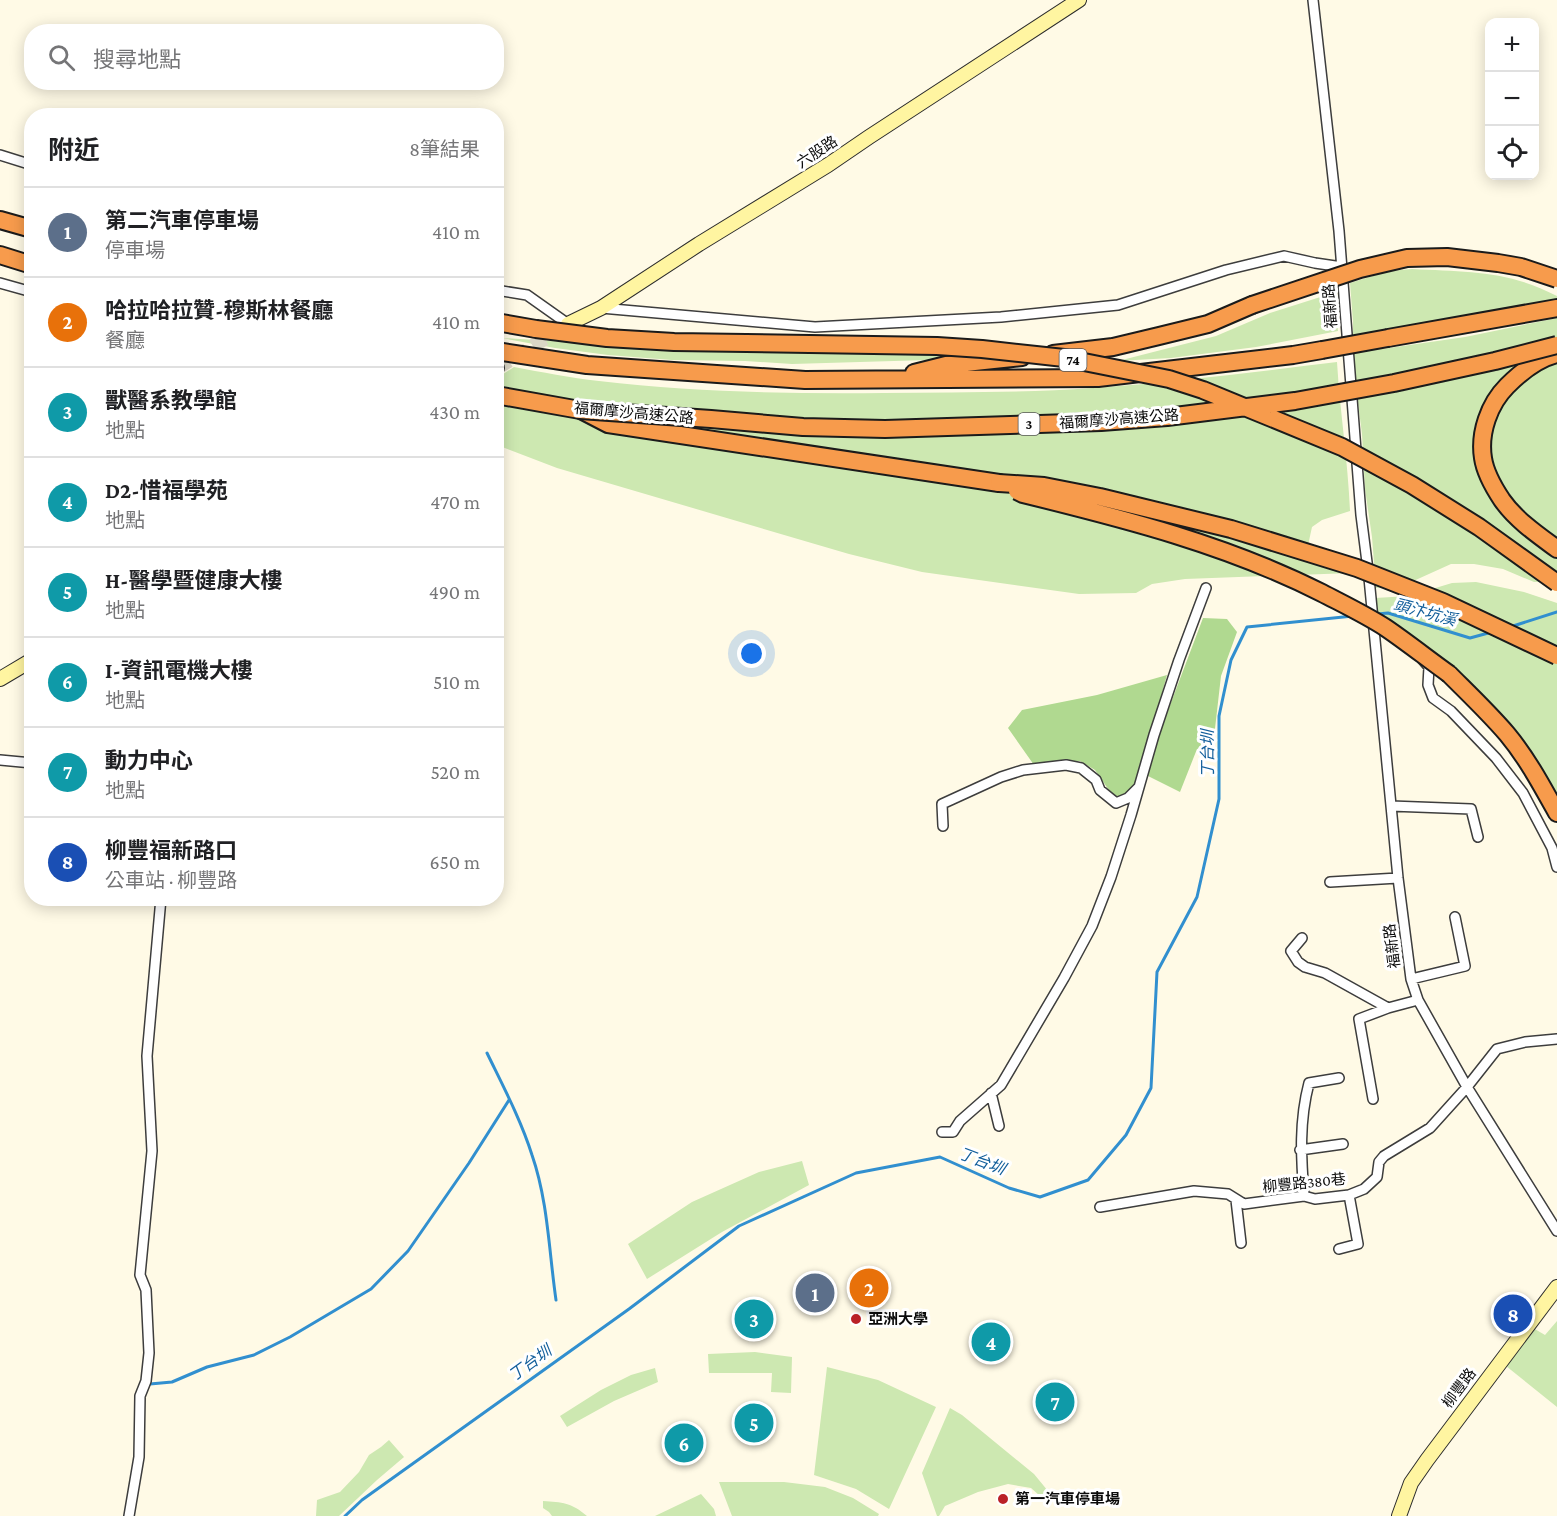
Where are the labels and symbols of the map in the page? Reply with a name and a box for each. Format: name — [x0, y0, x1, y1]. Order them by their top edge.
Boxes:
street label: 六股路 — [794, 133, 840, 171]
street label: 福新路 — [1320, 283, 1340, 329]
road number: 74 — [1060, 349, 1086, 371]
street label: 福爾摩沙高速公路 — [574, 399, 695, 426]
street label: 福爾摩沙高速公路 — [1059, 406, 1179, 431]
road number: 3 — [1018, 413, 1040, 435]
water label: 頭汴坑溪 — [1392, 596, 1460, 629]
your location — [737, 639, 766, 668]
water label: 丁台圳 — [1199, 728, 1216, 778]
street label: 福新路 — [1381, 923, 1403, 969]
water label: 丁台圳 — [957, 1144, 1009, 1178]
street label: 柳豐路380巷 — [1262, 1171, 1346, 1195]
pin: 2 — [850, 1266, 888, 1310]
pin: 1 — [796, 1270, 834, 1316]
pin: 8 — [1494, 1292, 1532, 1336]
pin: 3 — [734, 1296, 774, 1342]
place label: 亞洲大學 — [868, 1311, 928, 1327]
marker: 亞洲大學 — [849, 1312, 863, 1326]
pin: 4 — [972, 1320, 1010, 1364]
water label: 丁台圳 — [506, 1341, 556, 1384]
street label: 柳豐路 — [1439, 1365, 1479, 1411]
pin: 7 — [1036, 1380, 1074, 1424]
pin: 5 — [734, 1400, 774, 1446]
pin: 6 — [664, 1420, 704, 1466]
place label: 第一汽車停車場 — [1015, 1490, 1120, 1507]
marker: 第一汽車停車場 — [996, 1492, 1010, 1506]

